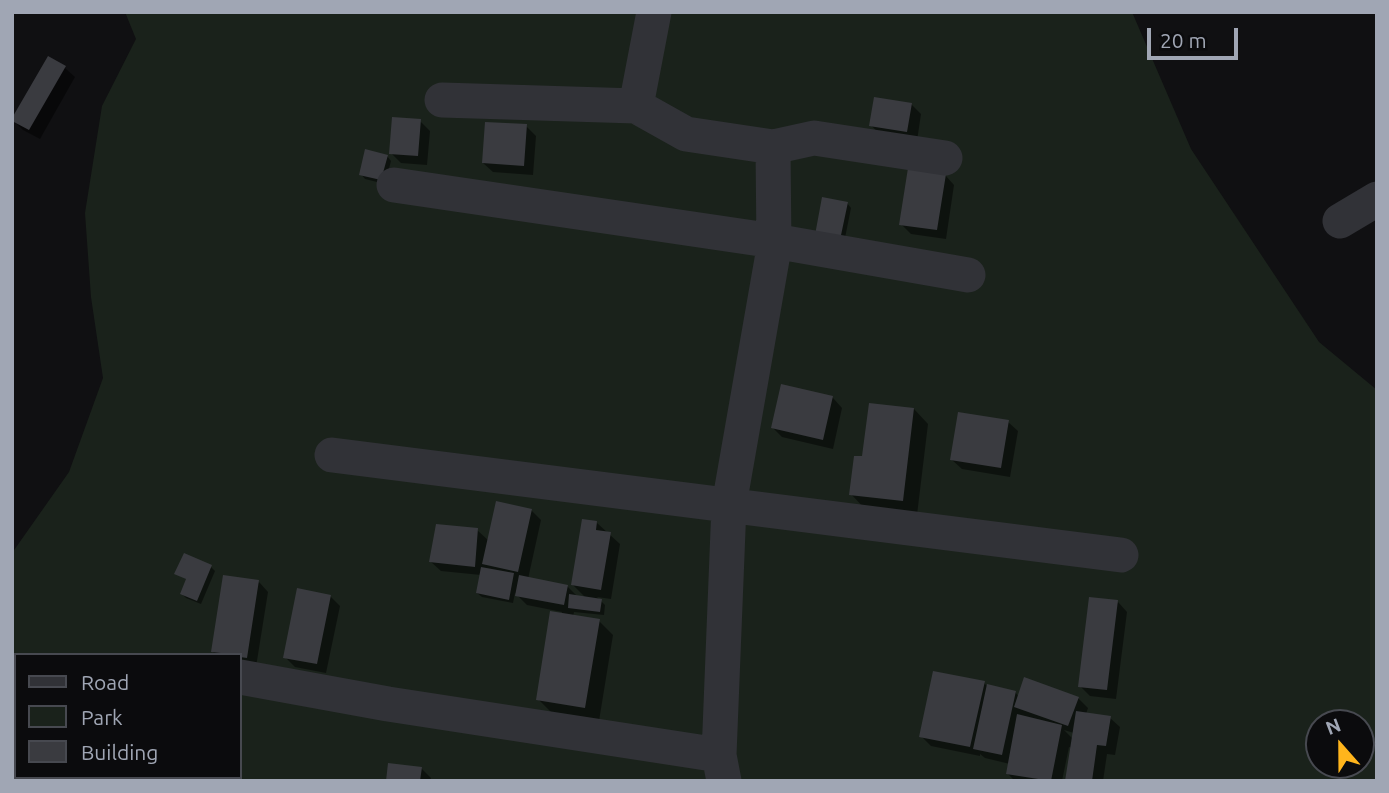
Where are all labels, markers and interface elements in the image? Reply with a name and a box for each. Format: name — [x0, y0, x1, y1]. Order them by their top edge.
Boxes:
scale bar — [1151, 14, 1242, 58]
text: 20 m — [1160, 28, 1207, 52]
legend — [14, 653, 242, 779]
text: Road — [81, 670, 129, 694]
text: Park — [81, 705, 123, 729]
north arrow — [1305, 709, 1375, 779]
text: N — [1323, 713, 1344, 739]
text: Building — [81, 740, 158, 764]

